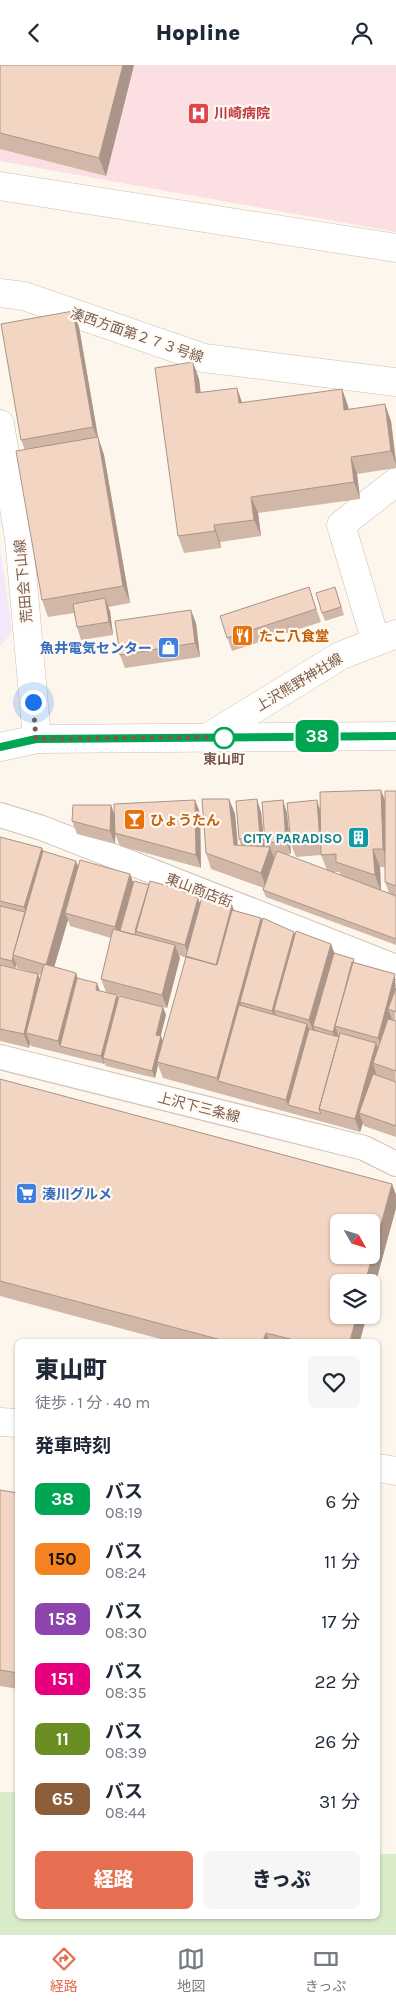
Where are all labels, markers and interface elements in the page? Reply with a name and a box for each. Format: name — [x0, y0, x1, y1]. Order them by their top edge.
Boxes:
icon: back — [20, 19, 48, 47]
icon: person — [348, 19, 376, 47]
text: Hopline — [156, 20, 240, 46]
hospital icon: 川崎病院 — [186, 101, 210, 125]
place label: 川崎病院 — [214, 105, 270, 122]
street label: 湊西方面第２７３号線 — [68, 305, 206, 366]
street label: 荒田会下山線 — [11, 538, 36, 624]
restaurant icon: たこ八食堂 — [231, 624, 255, 648]
place label: たこ八食堂 — [259, 628, 329, 645]
shop icon: 魚井電気センター — [156, 636, 180, 660]
place label: 魚井電気センター — [40, 640, 152, 657]
street label: 上沢熊野神社線 — [253, 650, 346, 715]
your location — [21, 690, 46, 715]
line badge: 38 — [294, 720, 340, 752]
text: 38 — [306, 725, 328, 747]
marker: 東山町 — [213, 727, 235, 749]
place label: 東山町 — [203, 751, 245, 768]
bar icon: ひょうたん — [122, 808, 146, 832]
place label: ひょうたん — [150, 812, 220, 829]
building icon: CITY PARADISO — [346, 826, 370, 850]
place label: CITY PARADISO — [243, 830, 342, 847]
street label: 東山商店街 — [163, 870, 235, 911]
street label: 上沢下三条線 — [156, 1089, 242, 1126]
supermarket icon: 湊川グルメ — [14, 1182, 38, 1206]
place label: 湊川グルメ — [42, 1186, 112, 1203]
north arrow — [330, 1214, 380, 1264]
map controls — [330, 1214, 380, 1324]
button: layers — [330, 1274, 380, 1324]
text: 東山町 — [35, 1356, 107, 1384]
button: heart — [308, 1356, 360, 1408]
text: 徒歩 · 1 分 · 40 m — [35, 1393, 150, 1412]
text: 発車時刻 — [35, 1435, 111, 1457]
text: バス — [105, 1481, 143, 1503]
text: 38 — [51, 1488, 74, 1510]
text: 6 分 — [326, 1491, 360, 1513]
text: 08:19 — [105, 1503, 143, 1522]
text: バス — [105, 1541, 143, 1563]
text: 150 — [48, 1548, 77, 1570]
text: 11 分 — [324, 1551, 360, 1573]
text: 08:24 — [105, 1563, 146, 1582]
text: バス — [105, 1601, 143, 1623]
text: 158 — [48, 1608, 77, 1630]
text: 17 分 — [321, 1611, 360, 1633]
text: 08:30 — [105, 1623, 147, 1642]
text: バス — [105, 1661, 143, 1683]
text: 151 — [51, 1668, 74, 1690]
text: 22 分 — [314, 1671, 360, 1693]
text: 08:35 — [105, 1683, 147, 1702]
text: バス — [105, 1721, 143, 1743]
text: 11 — [56, 1728, 69, 1750]
text: 26 分 — [315, 1731, 360, 1753]
text: 08:39 — [105, 1743, 147, 1762]
text: バス — [105, 1781, 143, 1803]
text: 65 — [52, 1788, 73, 1810]
text: 31 分 — [319, 1791, 360, 1813]
text: 08:44 — [105, 1803, 146, 1822]
button: 経路 — [35, 1851, 193, 1909]
button: きっぷ — [203, 1851, 360, 1909]
tab: 経路 — [50, 1945, 78, 1995]
tab: 地図 — [177, 1945, 205, 1995]
tab: きっぷ — [305, 1945, 346, 1995]

